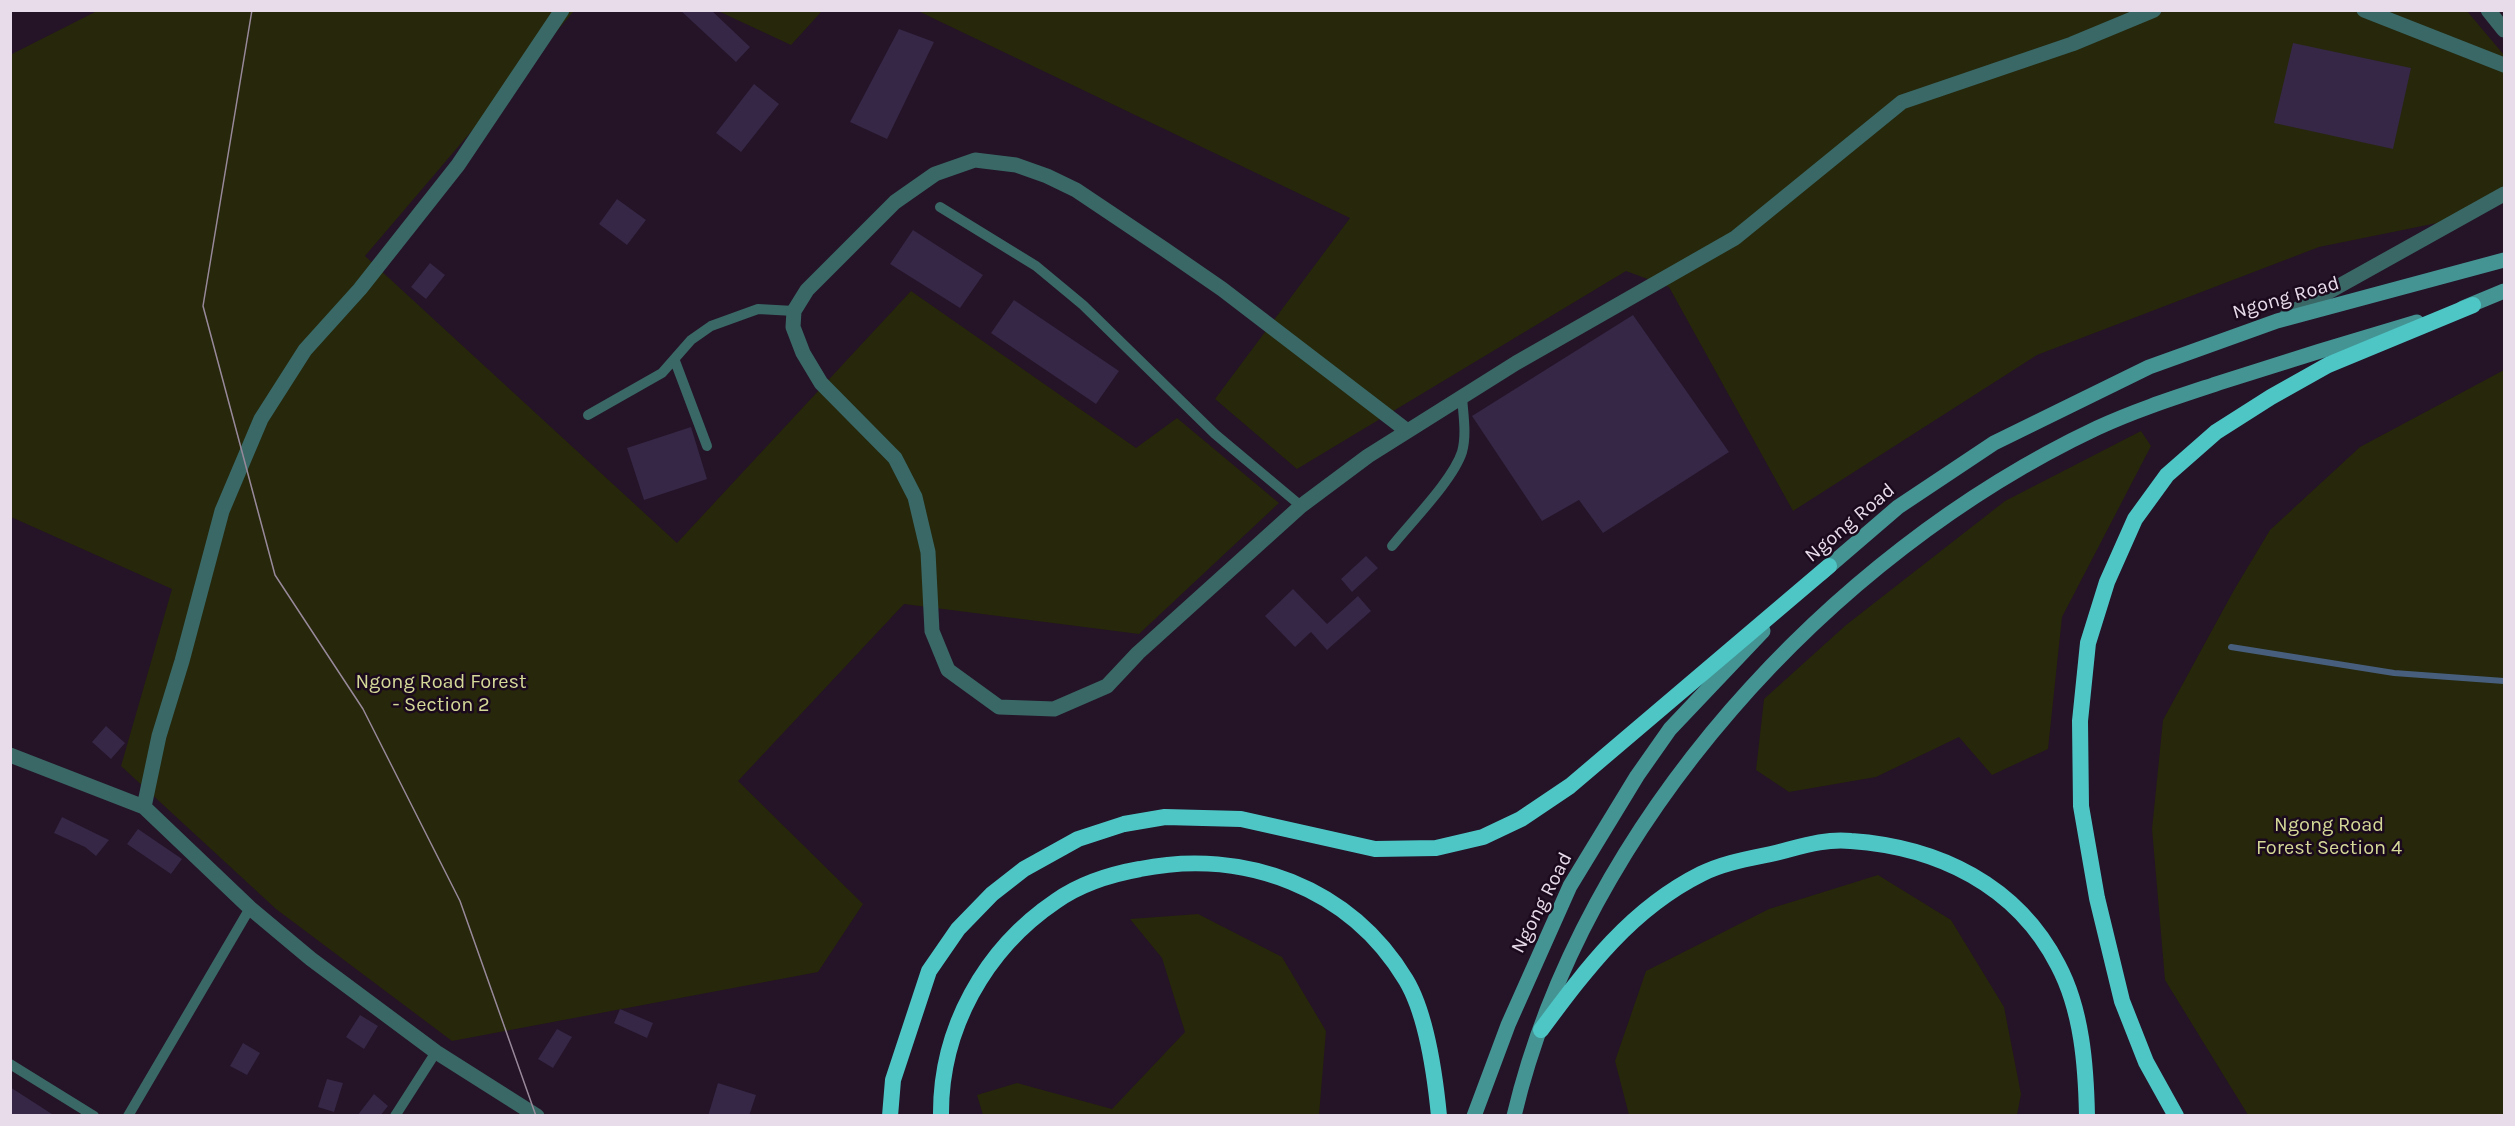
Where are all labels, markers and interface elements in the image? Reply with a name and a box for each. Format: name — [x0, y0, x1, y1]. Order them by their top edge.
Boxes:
street label: Ngong Road — [2230, 271, 2342, 325]
street label: Ngong Road — [1800, 478, 1900, 568]
park label: Ngong Road Forest - Section 2 — [355, 670, 527, 717]
park label: Ngong Road Forest Section 4 — [2256, 813, 2402, 860]
street label: Ngong Road — [1506, 849, 1578, 957]

